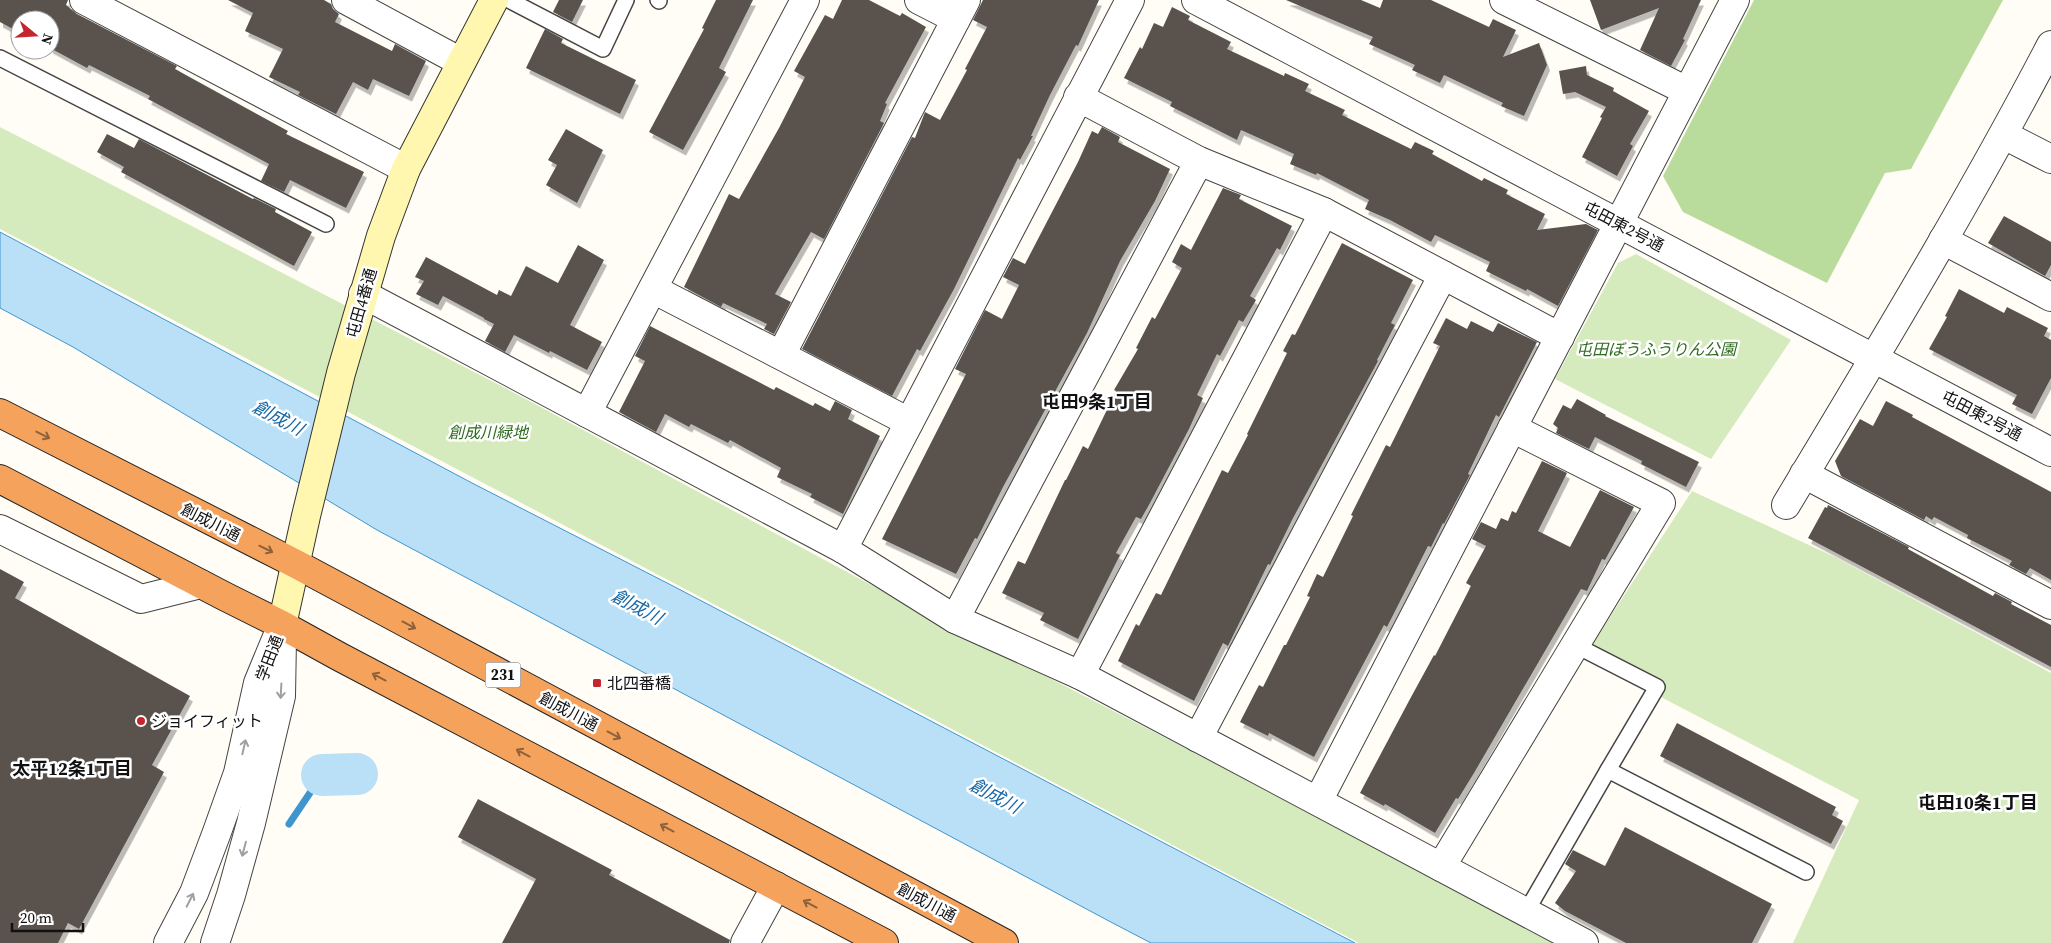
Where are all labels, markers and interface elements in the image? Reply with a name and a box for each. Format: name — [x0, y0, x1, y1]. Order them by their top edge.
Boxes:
north arrow — [10, 10, 60, 60]
text: N — [36, 31, 58, 47]
street label: 屯田東2号通 — [1580, 196, 1668, 256]
street label: 屯田4番通 — [341, 265, 381, 341]
park label: 屯田ぼうふうりん公園 — [1576, 338, 1738, 360]
street label: 屯田東2号通 — [1938, 385, 2026, 445]
district label: 屯田9条1丁目 — [1042, 389, 1152, 414]
water label: 創成川 — [249, 394, 310, 442]
park label: 創成川緑地 — [448, 421, 530, 443]
one-way arrow — [36, 430, 51, 440]
street label: 創成川通 — [177, 498, 245, 546]
one-way arrow — [258, 545, 273, 555]
water label: 創成川 — [608, 583, 669, 631]
one-way arrow — [402, 620, 417, 630]
street label: 学田通 — [250, 632, 288, 684]
road number: 231 — [486, 662, 520, 688]
one-way arrow — [371, 672, 386, 682]
place label: 北四番橋 — [607, 672, 671, 694]
marker: 北四番橋 — [591, 677, 603, 689]
one-way arrow — [276, 683, 285, 699]
street label: 創成川通 — [536, 686, 602, 736]
place label: ジョイフィット — [151, 710, 263, 732]
marker: ジョイフィット — [135, 715, 147, 727]
one-way arrow — [607, 730, 622, 740]
one-way arrow — [240, 739, 249, 755]
one-way arrow — [515, 748, 530, 758]
district label: 太平12条1丁目 — [12, 756, 132, 781]
water label: 創成川 — [966, 772, 1027, 820]
district label: 屯田10条1丁目 — [1918, 790, 2038, 815]
one-way arrow — [659, 823, 674, 833]
one-way arrow — [239, 840, 248, 856]
street label: 創成川通 — [894, 877, 960, 927]
one-way arrow — [185, 892, 195, 907]
one-way arrow — [803, 899, 818, 909]
scale bar — [12, 900, 84, 932]
text: 20 m — [20, 907, 52, 928]

